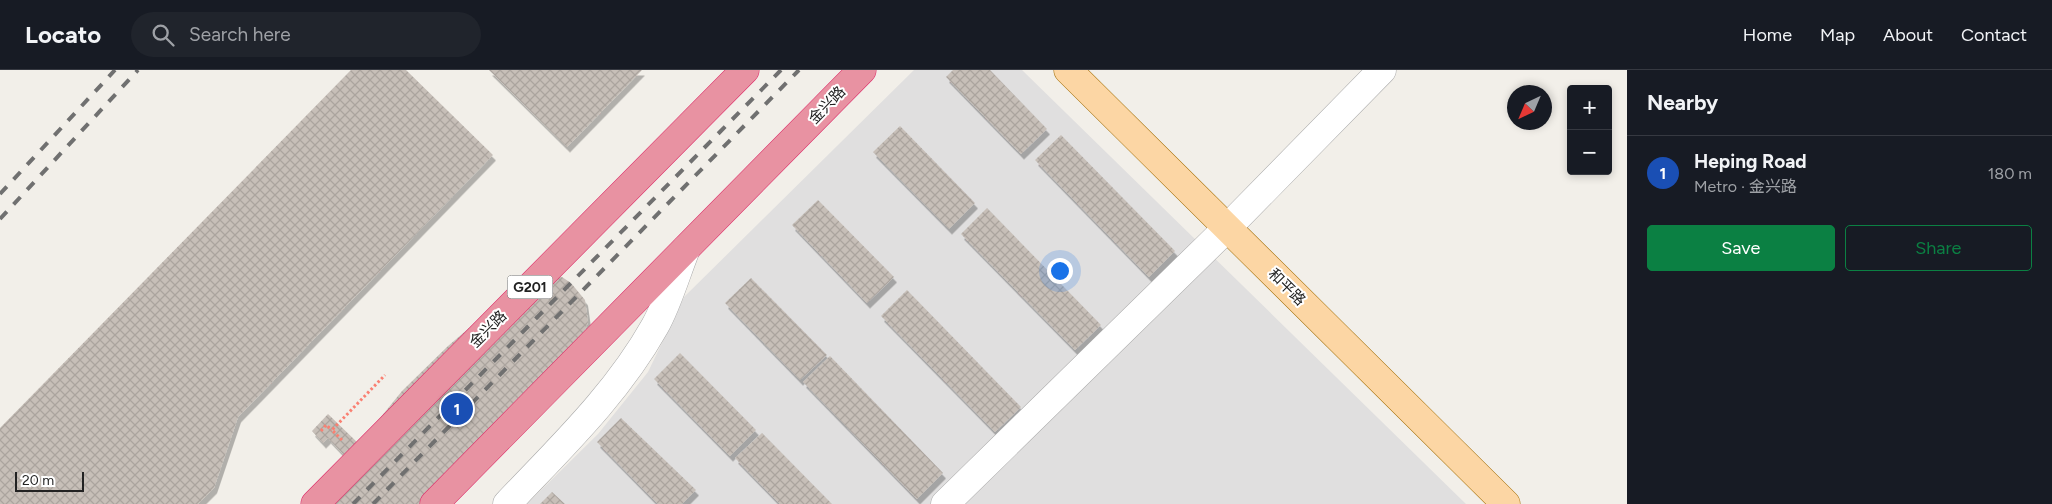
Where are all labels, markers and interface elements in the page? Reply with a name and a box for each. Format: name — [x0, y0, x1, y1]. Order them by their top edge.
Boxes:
search box — [131, 12, 481, 57]
text: Locato — [25, 20, 101, 49]
icon: search — [149, 21, 177, 49]
text: Search here — [189, 23, 291, 46]
text: Home — [1743, 24, 1792, 46]
text: Map — [1820, 24, 1855, 46]
text: About — [1883, 24, 1933, 46]
text: Contact — [1961, 24, 2027, 46]
street label: 金兴路 — [805, 83, 849, 127]
north arrow — [1507, 85, 1552, 130]
map controls — [1567, 85, 1612, 175]
button: + — [1567, 85, 1612, 130]
text: Nearby — [1647, 90, 1718, 115]
button: − — [1567, 130, 1612, 175]
text: Heping Road — [1694, 150, 1807, 173]
text: 1 — [1660, 164, 1666, 183]
text: 180 m — [1988, 164, 2032, 183]
text: Metro · 金兴路 — [1694, 177, 1797, 196]
button: Save — [1647, 225, 1835, 271]
button: Share — [1845, 225, 2032, 271]
your location — [1047, 258, 1073, 284]
street label: 和平路 — [1265, 265, 1309, 309]
road number: G201 — [508, 276, 552, 298]
street label: 金兴路 — [466, 307, 510, 351]
pin: 1 — [441, 390, 473, 428]
scale bar — [15, 469, 84, 492]
text: 20 m — [22, 472, 54, 489]

